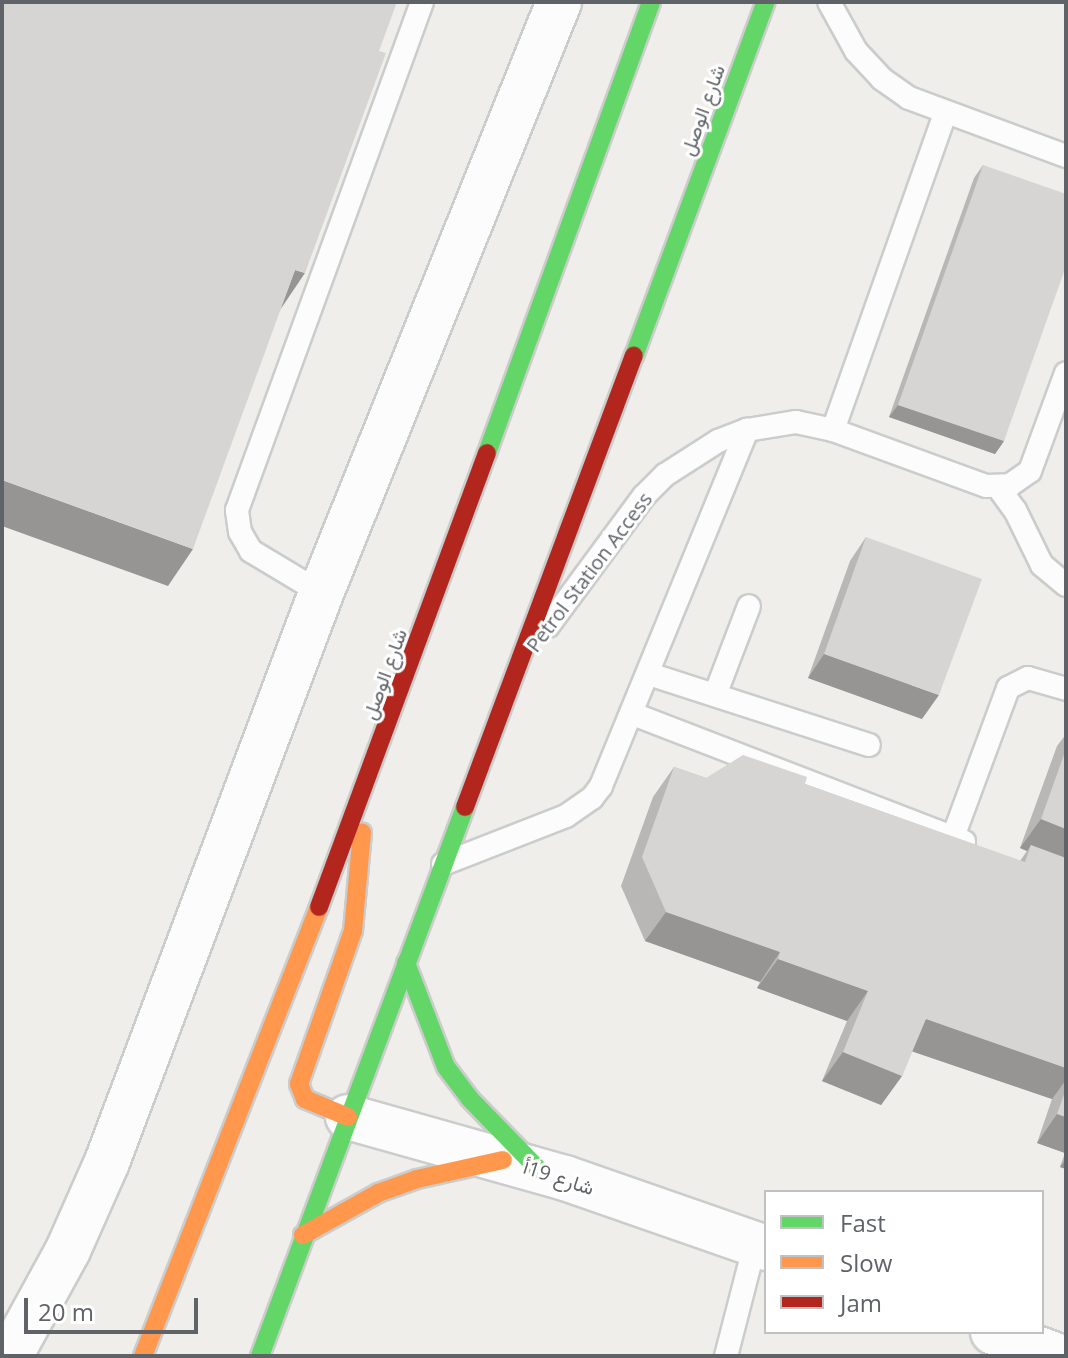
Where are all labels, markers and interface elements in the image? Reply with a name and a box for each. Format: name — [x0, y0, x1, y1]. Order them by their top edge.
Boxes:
street label: شارع الوصل — [675, 61, 729, 159]
street label: Petrol Station Access — [521, 487, 657, 657]
street label: شارع الوصل — [357, 625, 411, 723]
street label: شارع 19أ — [521, 1154, 597, 1200]
legend — [764, 1190, 1044, 1334]
text: Fast — [840, 1206, 886, 1239]
text: Slow — [840, 1246, 892, 1279]
scale bar — [28, 1282, 202, 1332]
text: Jam — [840, 1286, 882, 1319]
text: 20 m — [38, 1295, 94, 1328]

